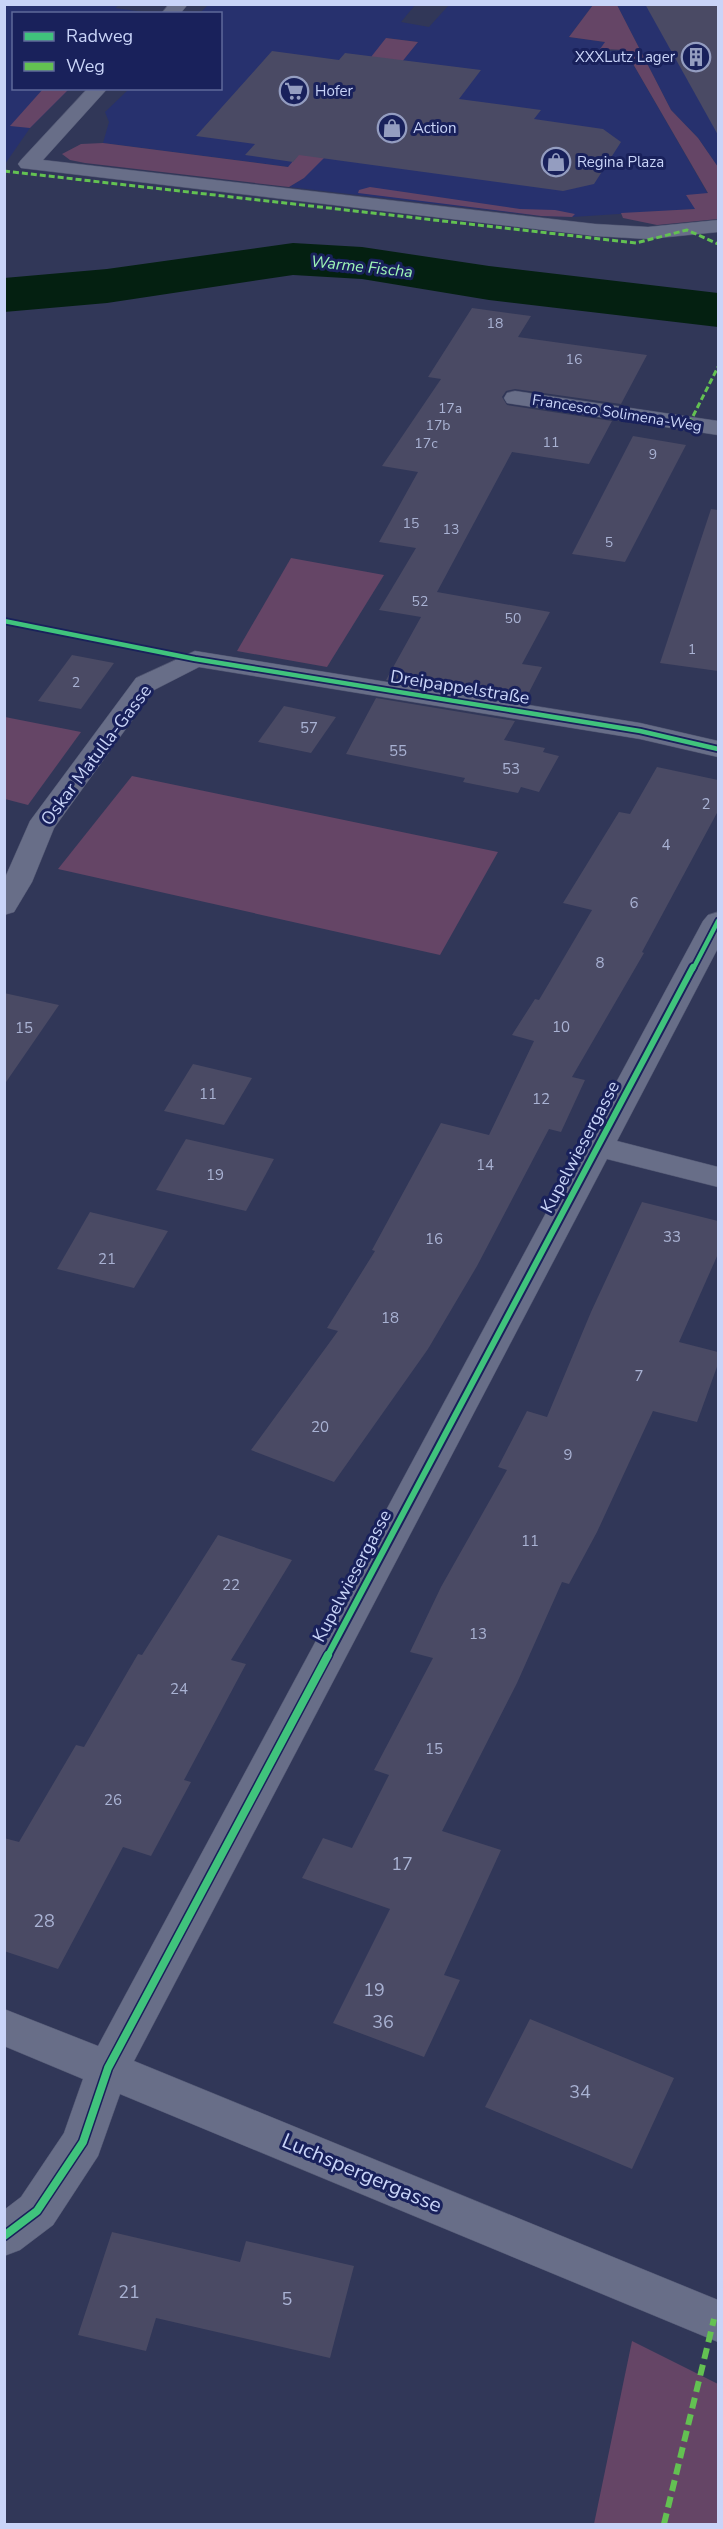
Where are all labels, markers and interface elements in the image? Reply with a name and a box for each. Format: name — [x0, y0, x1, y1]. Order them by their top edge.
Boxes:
legend — [12, 12, 222, 90]
text: Radweg — [66, 24, 133, 48]
building icon: XXXLutz Lager — [680, 41, 712, 73]
place label: XXXLutz Lager — [575, 47, 676, 67]
text: Weg — [66, 54, 105, 78]
supermarket icon: Hofer — [278, 75, 310, 107]
place label: Hofer — [315, 81, 353, 101]
shop icon: Action — [376, 112, 408, 144]
place label: Action — [413, 118, 456, 138]
shop icon: Regina Plaza — [540, 146, 572, 178]
place label: Regina Plaza — [577, 152, 664, 172]
water label: Warme Fischa — [310, 251, 414, 283]
house number: 18 — [487, 314, 503, 333]
house number: 16 — [566, 350, 582, 369]
street label: Francesco Solimena-Weg — [531, 390, 703, 436]
house number: 17a — [438, 399, 462, 418]
house number: 17b — [426, 416, 450, 435]
house number: 11 — [543, 433, 559, 452]
house number: 17c — [414, 434, 438, 453]
house number: 9 — [649, 445, 657, 464]
house number: 15 — [403, 514, 419, 533]
house number: 13 — [443, 520, 459, 539]
house number: 5 — [605, 533, 613, 552]
house number: 52 — [412, 592, 428, 611]
house number: 50 — [505, 609, 521, 628]
house number: 1 — [688, 640, 696, 659]
street label: Dreipappelstraße — [389, 664, 531, 710]
house number: 2 — [72, 673, 80, 692]
street label: Oskar Matulla-Gasse — [35, 680, 157, 830]
house number: 57 — [300, 718, 318, 738]
house number: 55 — [389, 741, 407, 761]
house number: 53 — [502, 759, 520, 779]
house number: 2 — [701, 794, 711, 814]
house number: 4 — [661, 835, 671, 855]
house number: 6 — [629, 893, 639, 913]
house number: 8 — [595, 953, 605, 973]
house number: 10 — [552, 1017, 570, 1037]
house number: 15 — [15, 1018, 33, 1038]
street label: Kupelwiesergasse — [535, 1077, 625, 1217]
house number: 11 — [199, 1084, 217, 1104]
house number: 12 — [532, 1089, 550, 1109]
house number: 14 — [476, 1155, 494, 1175]
house number: 19 — [206, 1165, 224, 1185]
house number: 33 — [663, 1227, 681, 1247]
house number: 16 — [425, 1229, 443, 1249]
house number: 21 — [98, 1249, 116, 1269]
house number: 18 — [381, 1308, 399, 1328]
house number: 7 — [634, 1366, 644, 1386]
house number: 20 — [311, 1417, 329, 1437]
house number: 9 — [563, 1445, 573, 1465]
street label: Kupelwiesergasse — [307, 1506, 397, 1646]
house number: 11 — [521, 1531, 539, 1551]
house number: 22 — [222, 1575, 240, 1595]
house number: 13 — [469, 1624, 487, 1644]
house number: 24 — [170, 1679, 188, 1699]
house number: 15 — [425, 1739, 443, 1759]
house number: 26 — [104, 1790, 122, 1810]
house number: 17 — [391, 1852, 413, 1876]
house number: 28 — [33, 1909, 55, 1933]
house number: 19 — [363, 1978, 385, 2002]
house number: 36 — [372, 2010, 394, 2034]
house number: 34 — [569, 2080, 591, 2104]
street label: Luchspergergasse — [278, 2127, 446, 2219]
house number: 21 — [118, 2280, 140, 2304]
house number: 5 — [282, 2287, 292, 2311]

